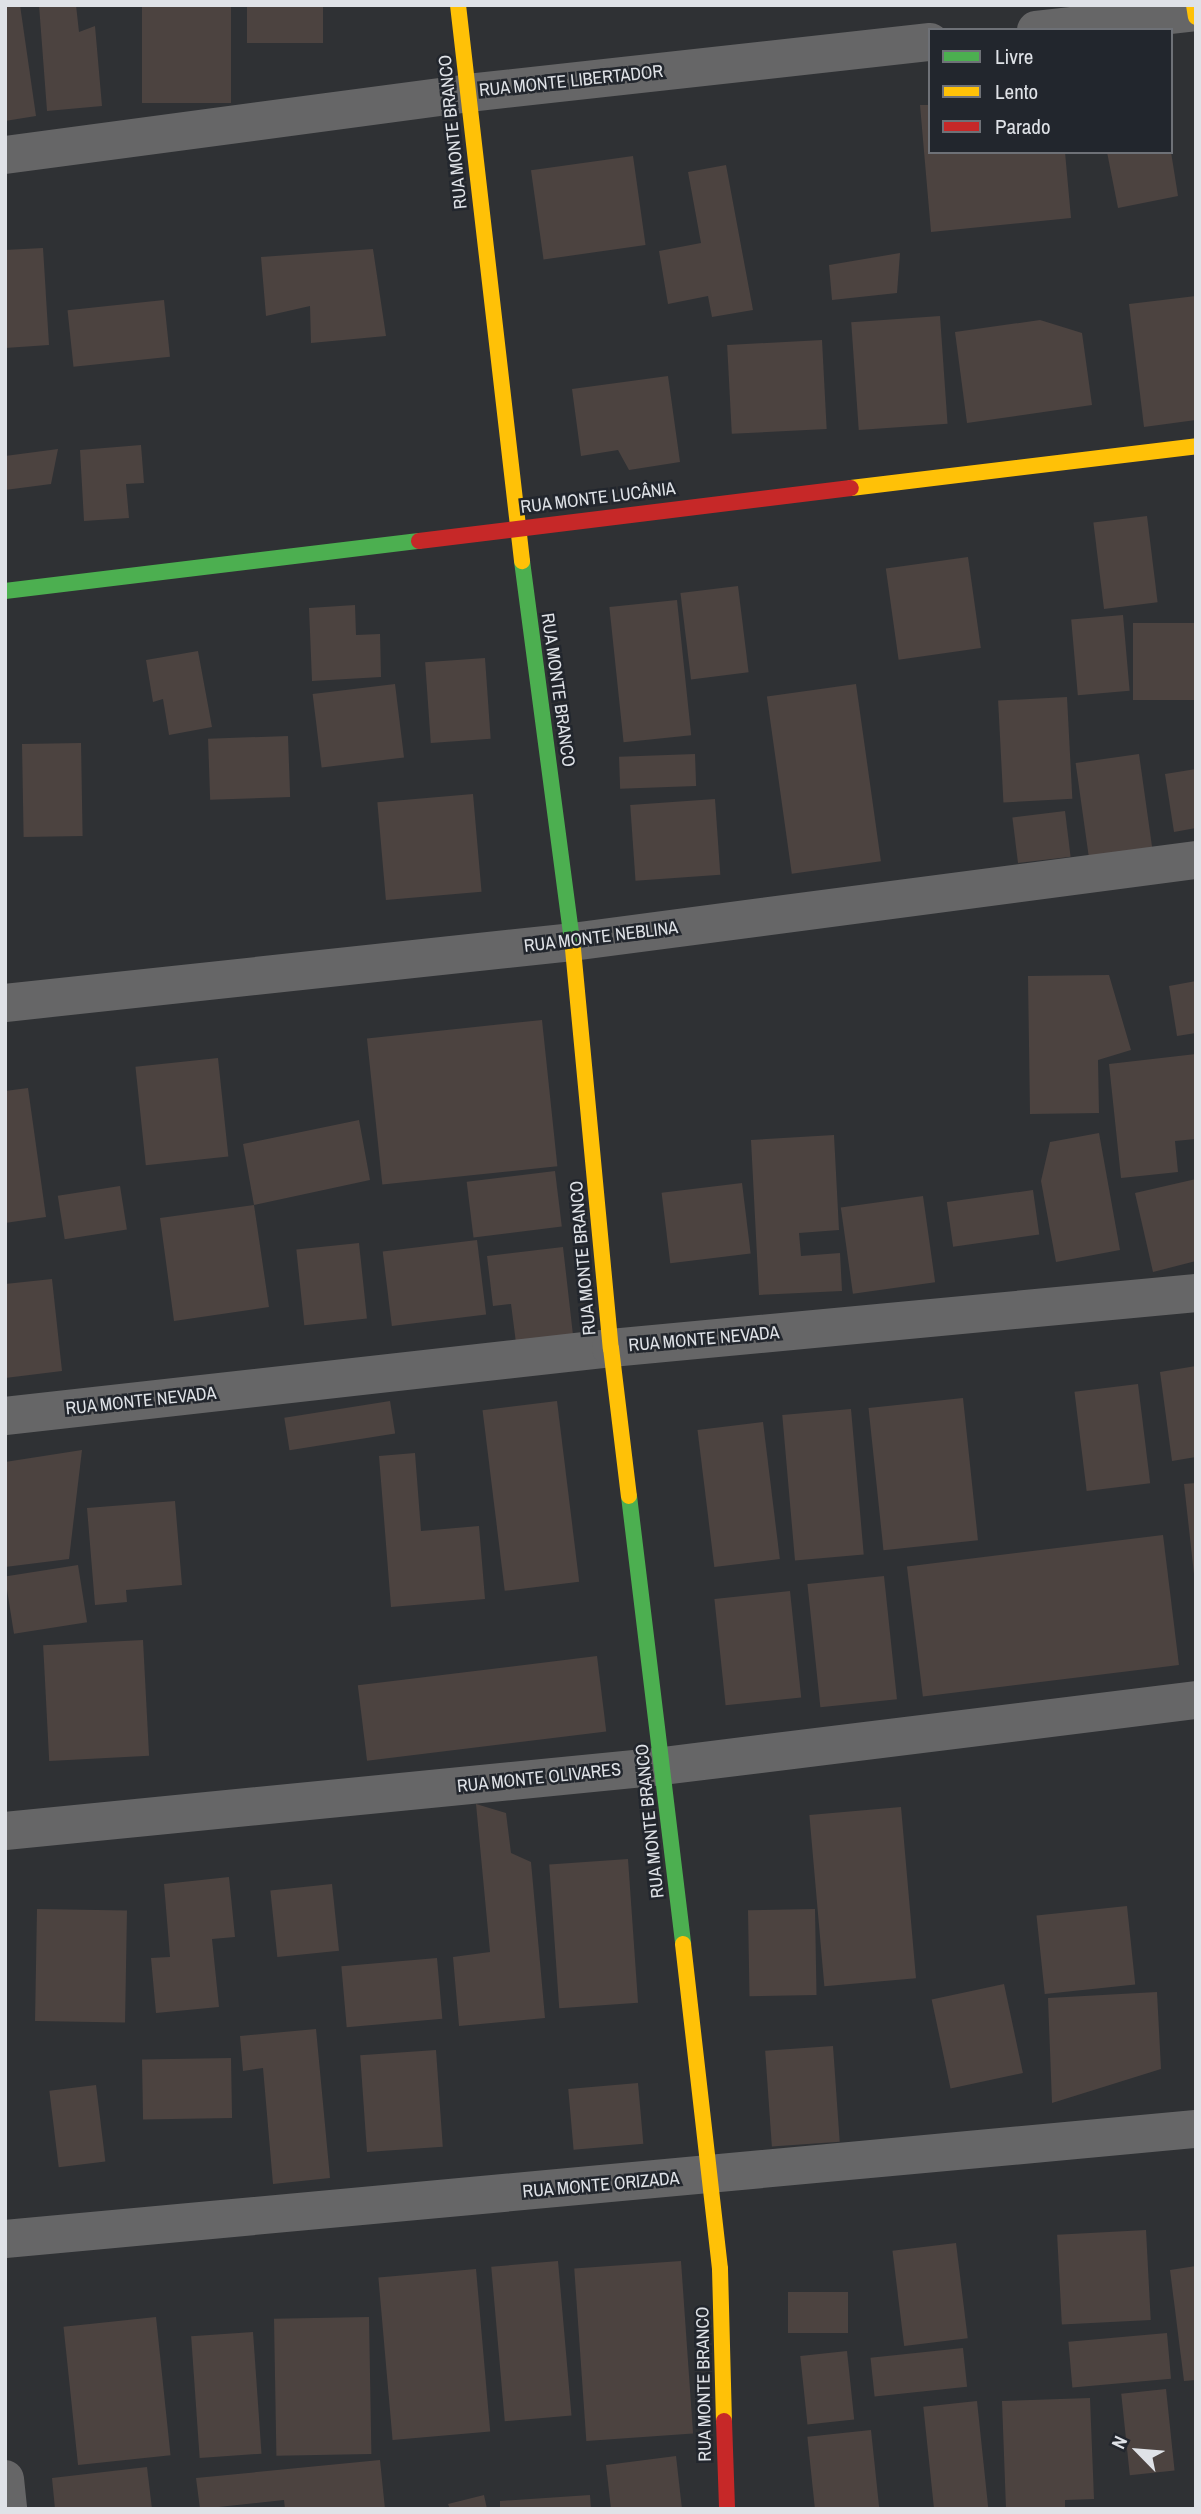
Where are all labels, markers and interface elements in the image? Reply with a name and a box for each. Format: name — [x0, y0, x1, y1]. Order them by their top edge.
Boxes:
legend — [928, 28, 1173, 154]
text: Livre — [995, 42, 1033, 71]
street label: RUA MONTE BRANCO — [434, 53, 472, 211]
street label: RUA MONTE LIBERTADOR — [478, 61, 664, 101]
text: Lento — [995, 77, 1038, 106]
text: Parado — [995, 112, 1051, 141]
street label: RUA MONTE LUCÂNIA — [519, 478, 677, 518]
street label: RUA MONTE BRANCO — [536, 611, 580, 769]
street label: RUA MONTE NEBLINA — [522, 917, 680, 957]
street label: RUA MONTE BRANCO — [565, 1179, 601, 1337]
street label: RUA MONTE NEVADA — [627, 1322, 781, 1356]
street label: RUA MONTE NEVADA — [64, 1382, 218, 1420]
street label: RUA MONTE BRANCO — [631, 1742, 669, 1900]
street label: RUA MONTE OLIVARES — [456, 1759, 622, 1797]
street label: RUA MONTE ORIZADA — [521, 2167, 681, 2203]
street label: RUA MONTE BRANCO — [692, 2306, 716, 2462]
north arrow — [1103, 2416, 1173, 2486]
text: N — [1105, 2432, 1133, 2453]

